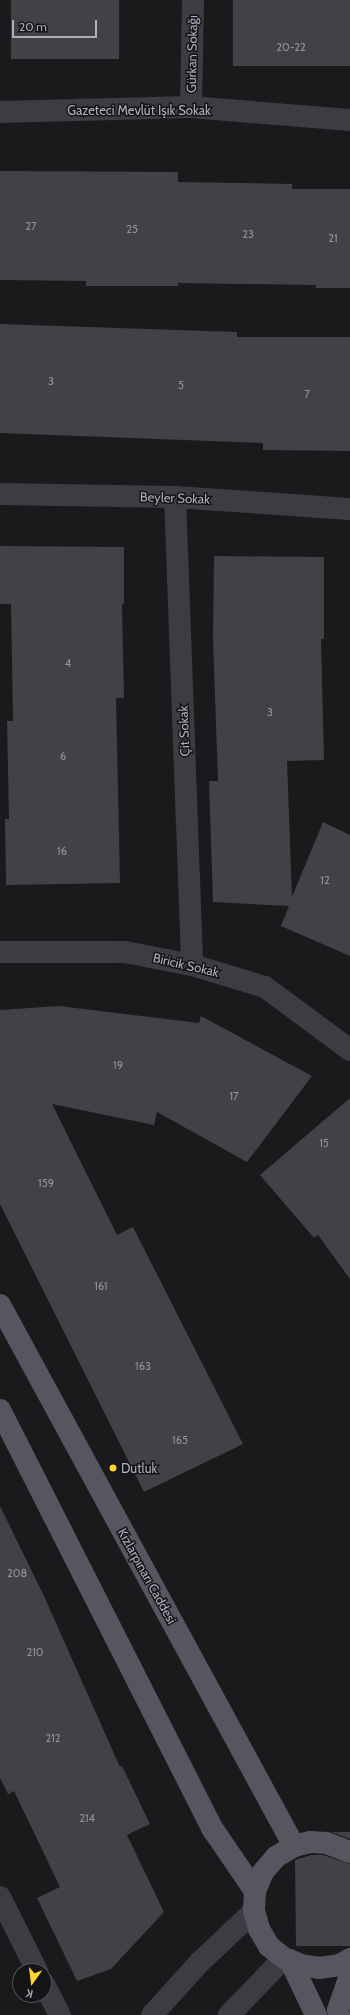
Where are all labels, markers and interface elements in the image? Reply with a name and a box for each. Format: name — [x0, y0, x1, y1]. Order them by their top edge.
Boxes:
scale bar — [14, 12, 99, 38]
street label: Gürkan Sokağı — [184, 15, 200, 93]
text: 20 m — [19, 19, 47, 34]
house number: 20-22 — [276, 40, 306, 54]
street label: Gazeteci Mevlüt Işık Sokak — [67, 102, 211, 118]
house number: 27 — [25, 219, 37, 233]
house number: 25 — [126, 222, 138, 236]
house number: 23 — [242, 227, 254, 241]
house number: 21 — [328, 231, 338, 245]
house number: 3 — [48, 374, 54, 388]
house number: 5 — [178, 378, 184, 392]
house number: 7 — [304, 387, 310, 401]
street label: Beyler Sokak — [140, 489, 210, 507]
house number: 4 — [65, 656, 71, 670]
street label: Çit Sokak — [175, 705, 193, 757]
house number: 3 — [267, 705, 273, 719]
house number: 6 — [60, 749, 66, 763]
house number: 16 — [57, 844, 67, 858]
house number: 12 — [320, 873, 330, 887]
street label: Biricik Sokak — [151, 950, 221, 980]
house number: 19 — [113, 1058, 123, 1072]
house number: 17 — [229, 1089, 239, 1103]
house number: 15 — [319, 1136, 329, 1150]
house number: 159 — [38, 1176, 54, 1190]
house number: 161 — [94, 1279, 108, 1293]
house number: 163 — [135, 1359, 151, 1373]
house number: 165 — [172, 1433, 188, 1447]
place label: Dutluk — [121, 1460, 157, 1476]
marker: Dutluk — [108, 1463, 118, 1473]
street label: Kızlarpınarı Caddesi — [114, 1526, 180, 1626]
house number: 208 — [7, 1566, 27, 1580]
house number: 210 — [26, 1645, 44, 1659]
house number: 212 — [45, 1731, 61, 1745]
house number: 214 — [79, 1811, 95, 1825]
north arrow — [12, 1963, 52, 2003]
text: K — [24, 1986, 34, 2001]

